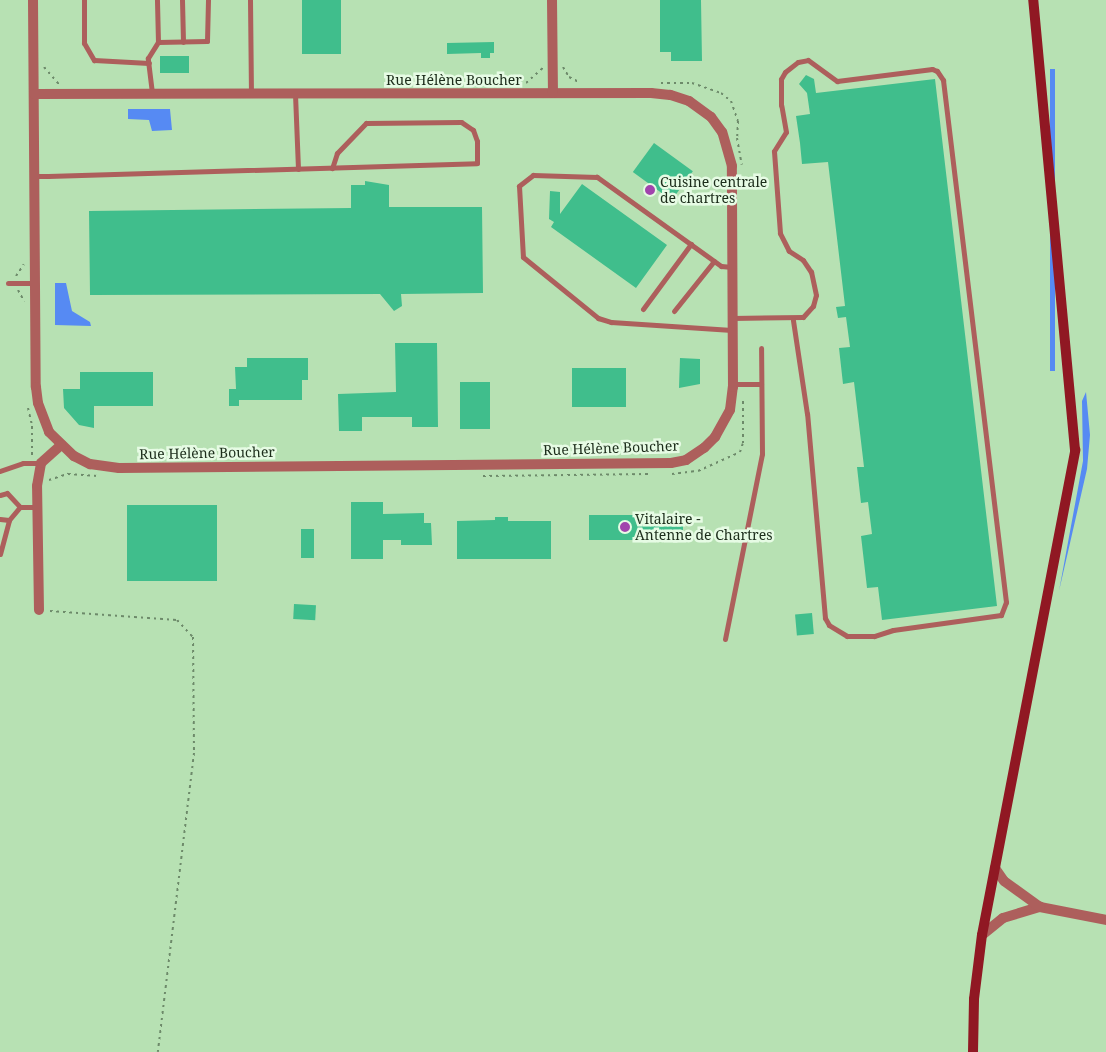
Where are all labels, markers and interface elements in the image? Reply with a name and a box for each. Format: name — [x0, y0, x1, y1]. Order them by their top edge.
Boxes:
street label: Rue Hélène Boucher — [386, 72, 522, 88]
place label: Cuisine centrale de chartres — [660, 174, 767, 206]
marker: Cuisine centrale de chartres — [644, 184, 656, 196]
street label: Rue Hélène Boucher — [543, 437, 679, 459]
street label: Rue Hélène Boucher — [139, 443, 275, 463]
place label: Vitalaire - Antenne de Chartres — [635, 511, 773, 544]
marker: Vitalaire - Antenne de Chartres — [619, 521, 631, 533]

